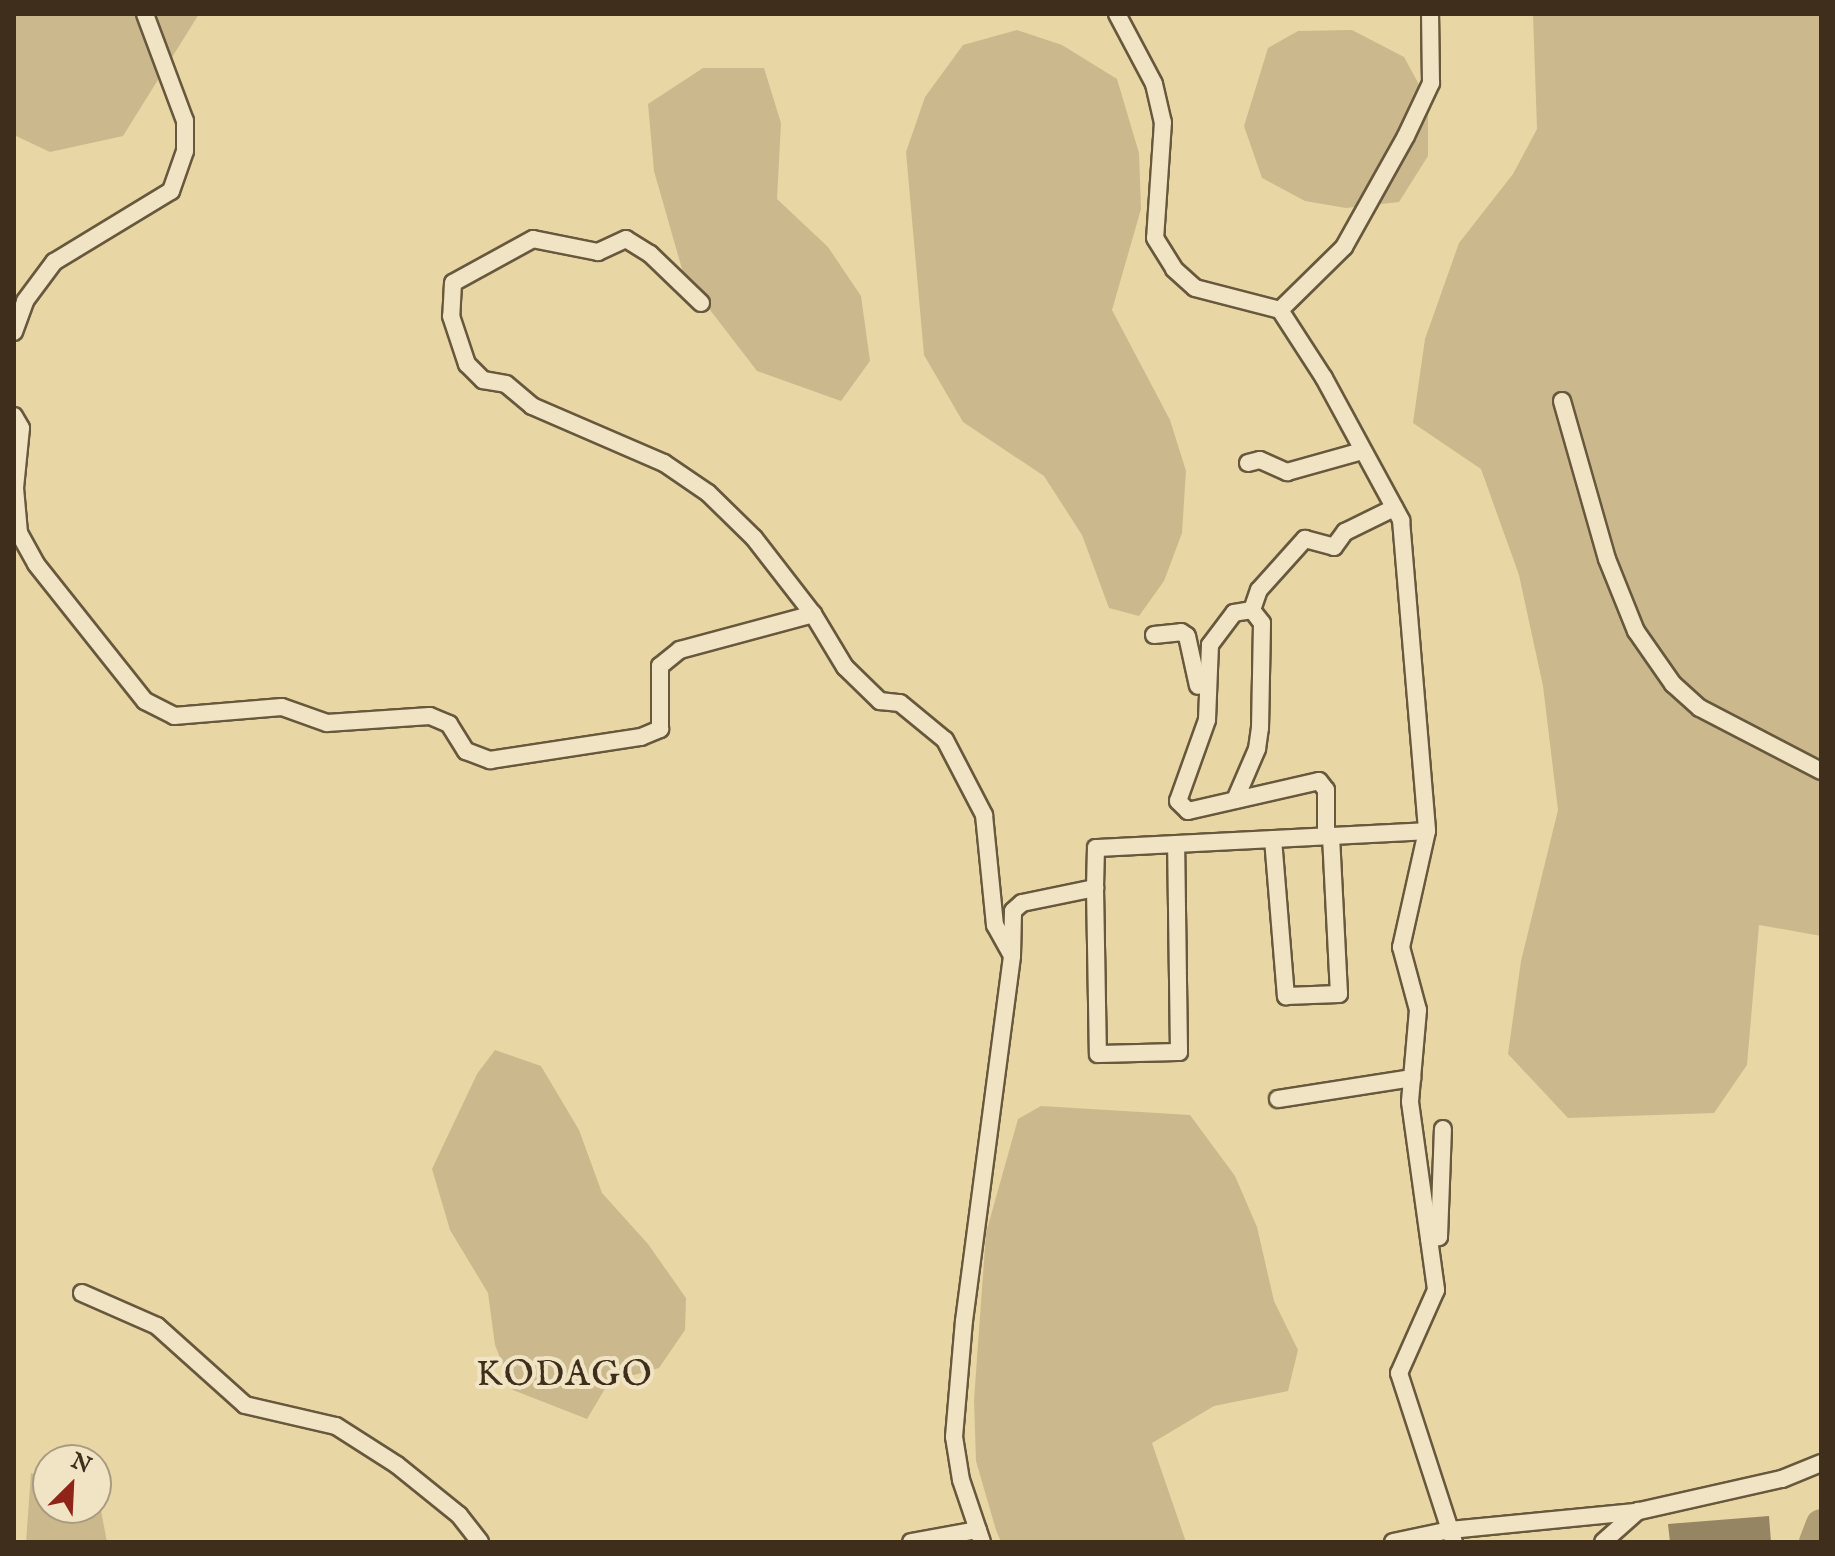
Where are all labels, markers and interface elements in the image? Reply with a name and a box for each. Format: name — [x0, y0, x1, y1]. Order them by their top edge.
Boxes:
district label: KODAGO — [476, 1354, 654, 1398]
north arrow — [32, 1444, 112, 1524]
text: N — [67, 1447, 95, 1481]

